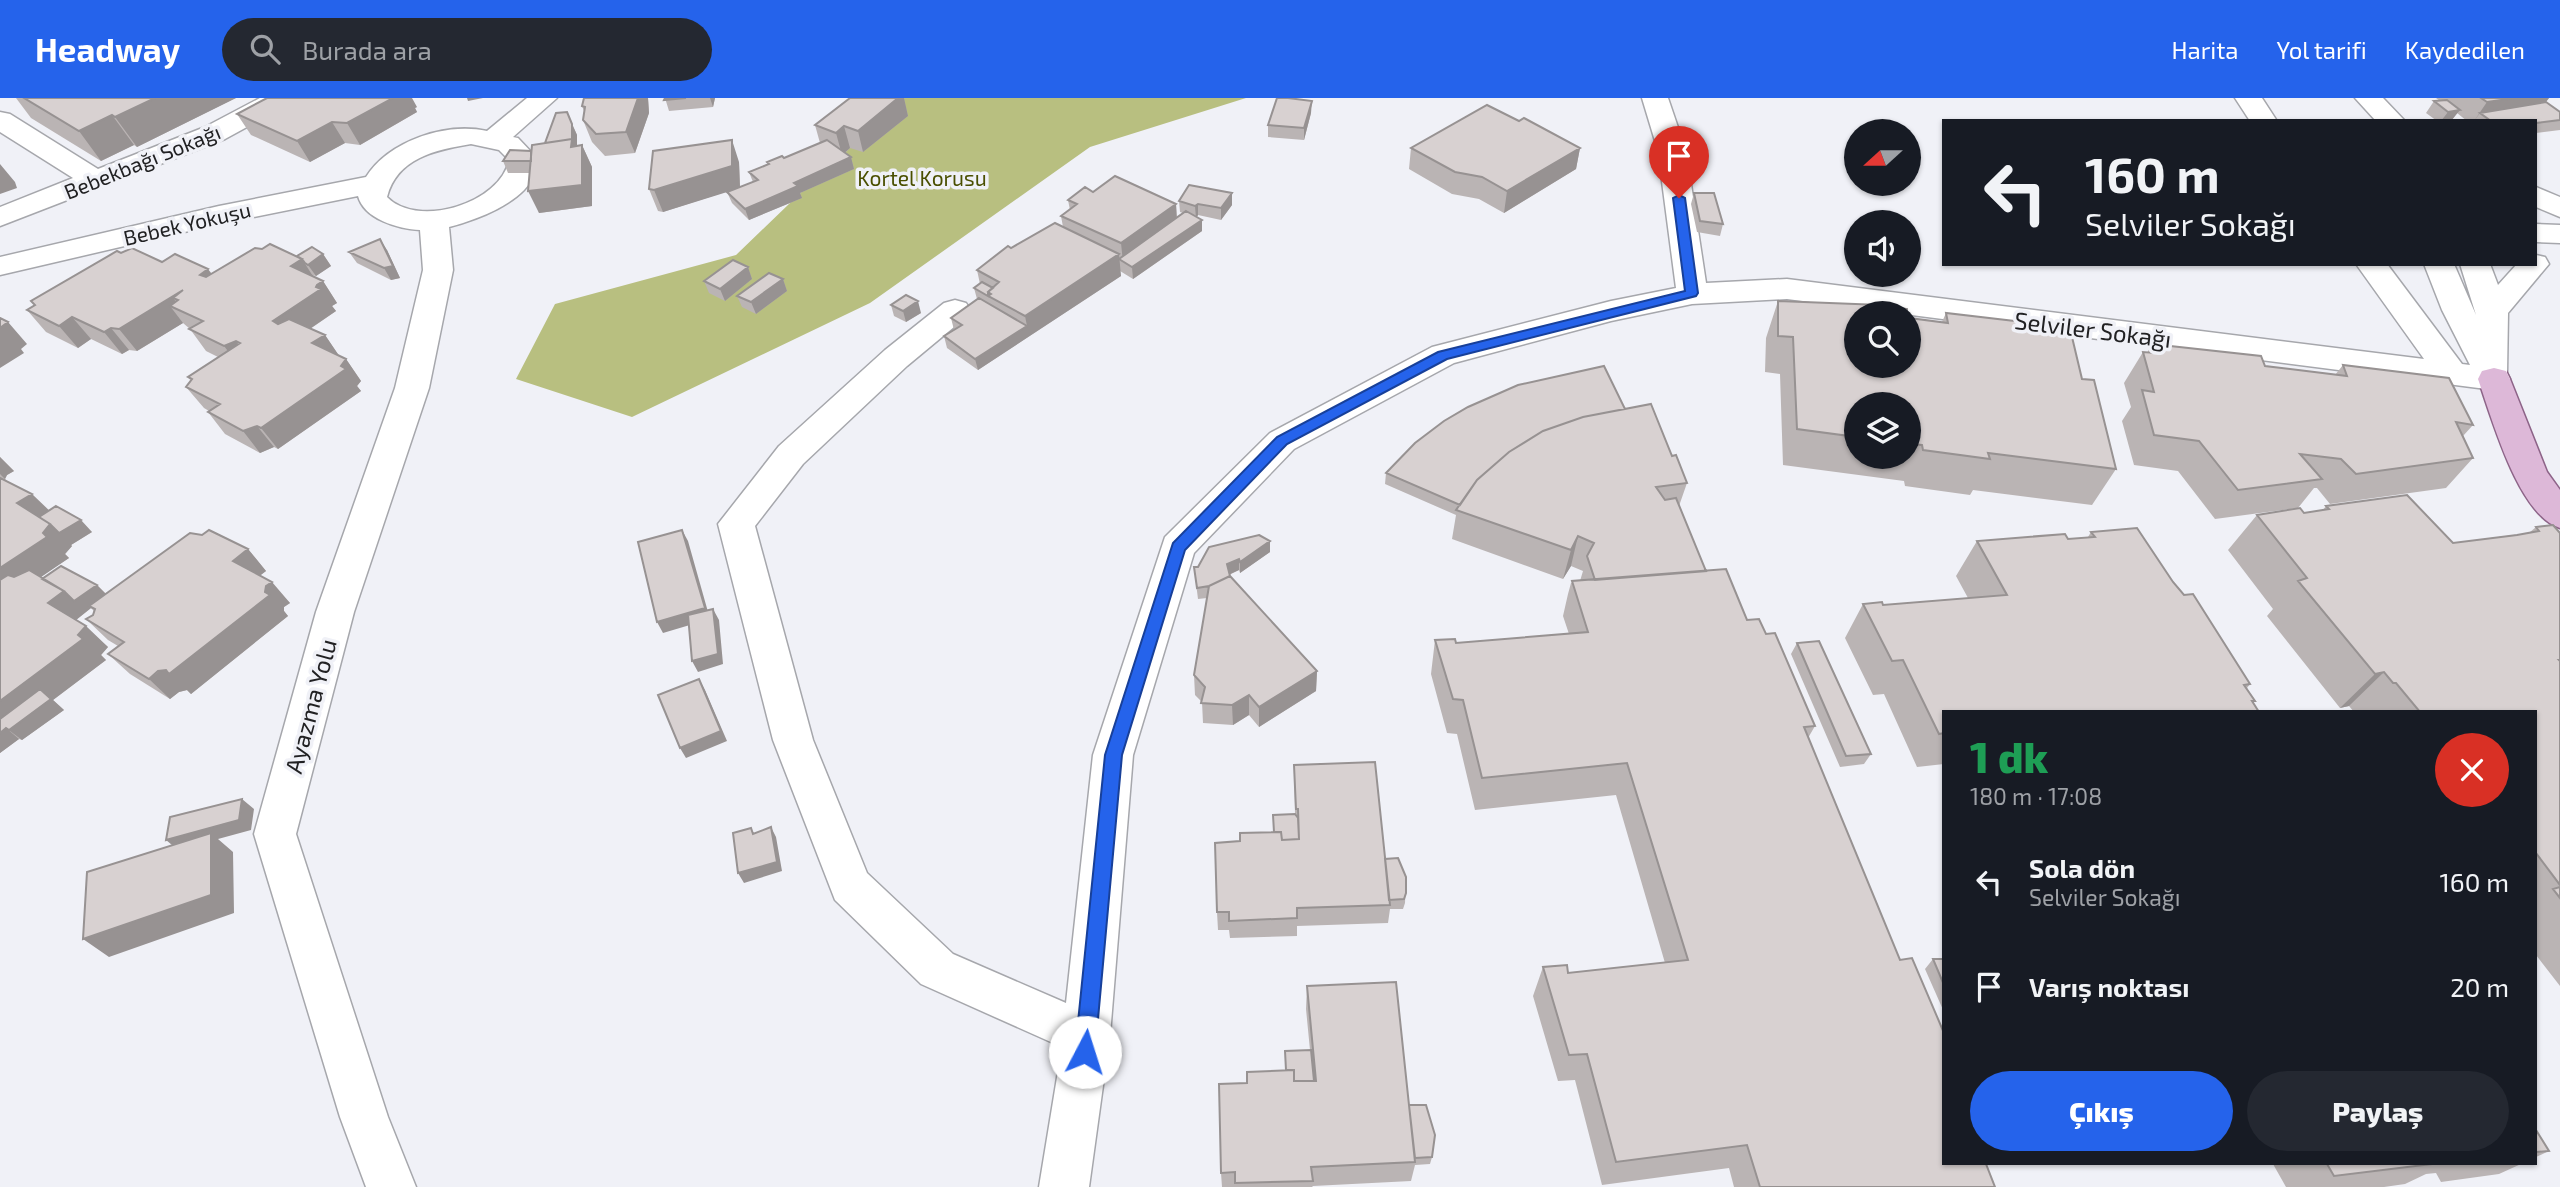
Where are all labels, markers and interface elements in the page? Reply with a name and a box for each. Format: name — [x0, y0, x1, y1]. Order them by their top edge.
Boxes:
search box — [222, 18, 712, 81]
text: Headway — [35, 29, 180, 69]
icon: search — [246, 30, 284, 68]
text: Burada ara — [302, 34, 432, 65]
text: Harita — [2171, 35, 2239, 64]
text: Yol tarifi — [2277, 35, 2367, 64]
text: Kaydedilen — [2405, 35, 2525, 64]
street label: Bebekbağı Sokağı — [60, 118, 224, 204]
north arrow — [1844, 119, 1922, 196]
map controls — [1844, 119, 1921, 469]
pin — [1649, 126, 1709, 198]
icon: arrive — [1660, 137, 1698, 175]
text: 160 m — [2085, 144, 2220, 203]
icon: left — [1970, 147, 2061, 238]
park label: Kortel Korusu — [857, 165, 987, 190]
street label: Bebek Yokuşu — [121, 196, 254, 252]
text: Selviler Sokağı — [2085, 204, 2296, 242]
button: sound — [1844, 210, 1921, 287]
button: search — [1844, 301, 1921, 378]
street label: Selviler Sokağı — [2013, 305, 2173, 353]
button: layers — [1844, 392, 1921, 469]
street label: Ayazma Yolu — [278, 636, 342, 776]
text: 1 dk — [1970, 731, 2048, 781]
button: close — [2435, 733, 2509, 807]
text: 180 m · 17:08 — [1970, 782, 2102, 810]
text: Sola dön — [2029, 852, 2135, 883]
icon: left — [1970, 863, 2008, 901]
text: 160 m — [2440, 866, 2509, 897]
text: Selviler Sokağı — [2029, 883, 2180, 911]
icon: arrive — [1970, 968, 2008, 1006]
text: Varış noktası — [2029, 971, 2189, 1002]
text: 20 m — [2450, 971, 2509, 1002]
position arrow — [1048, 1015, 1122, 1089]
button: Çıkış — [1970, 1071, 2233, 1151]
button: Paylaş — [2247, 1071, 2509, 1151]

